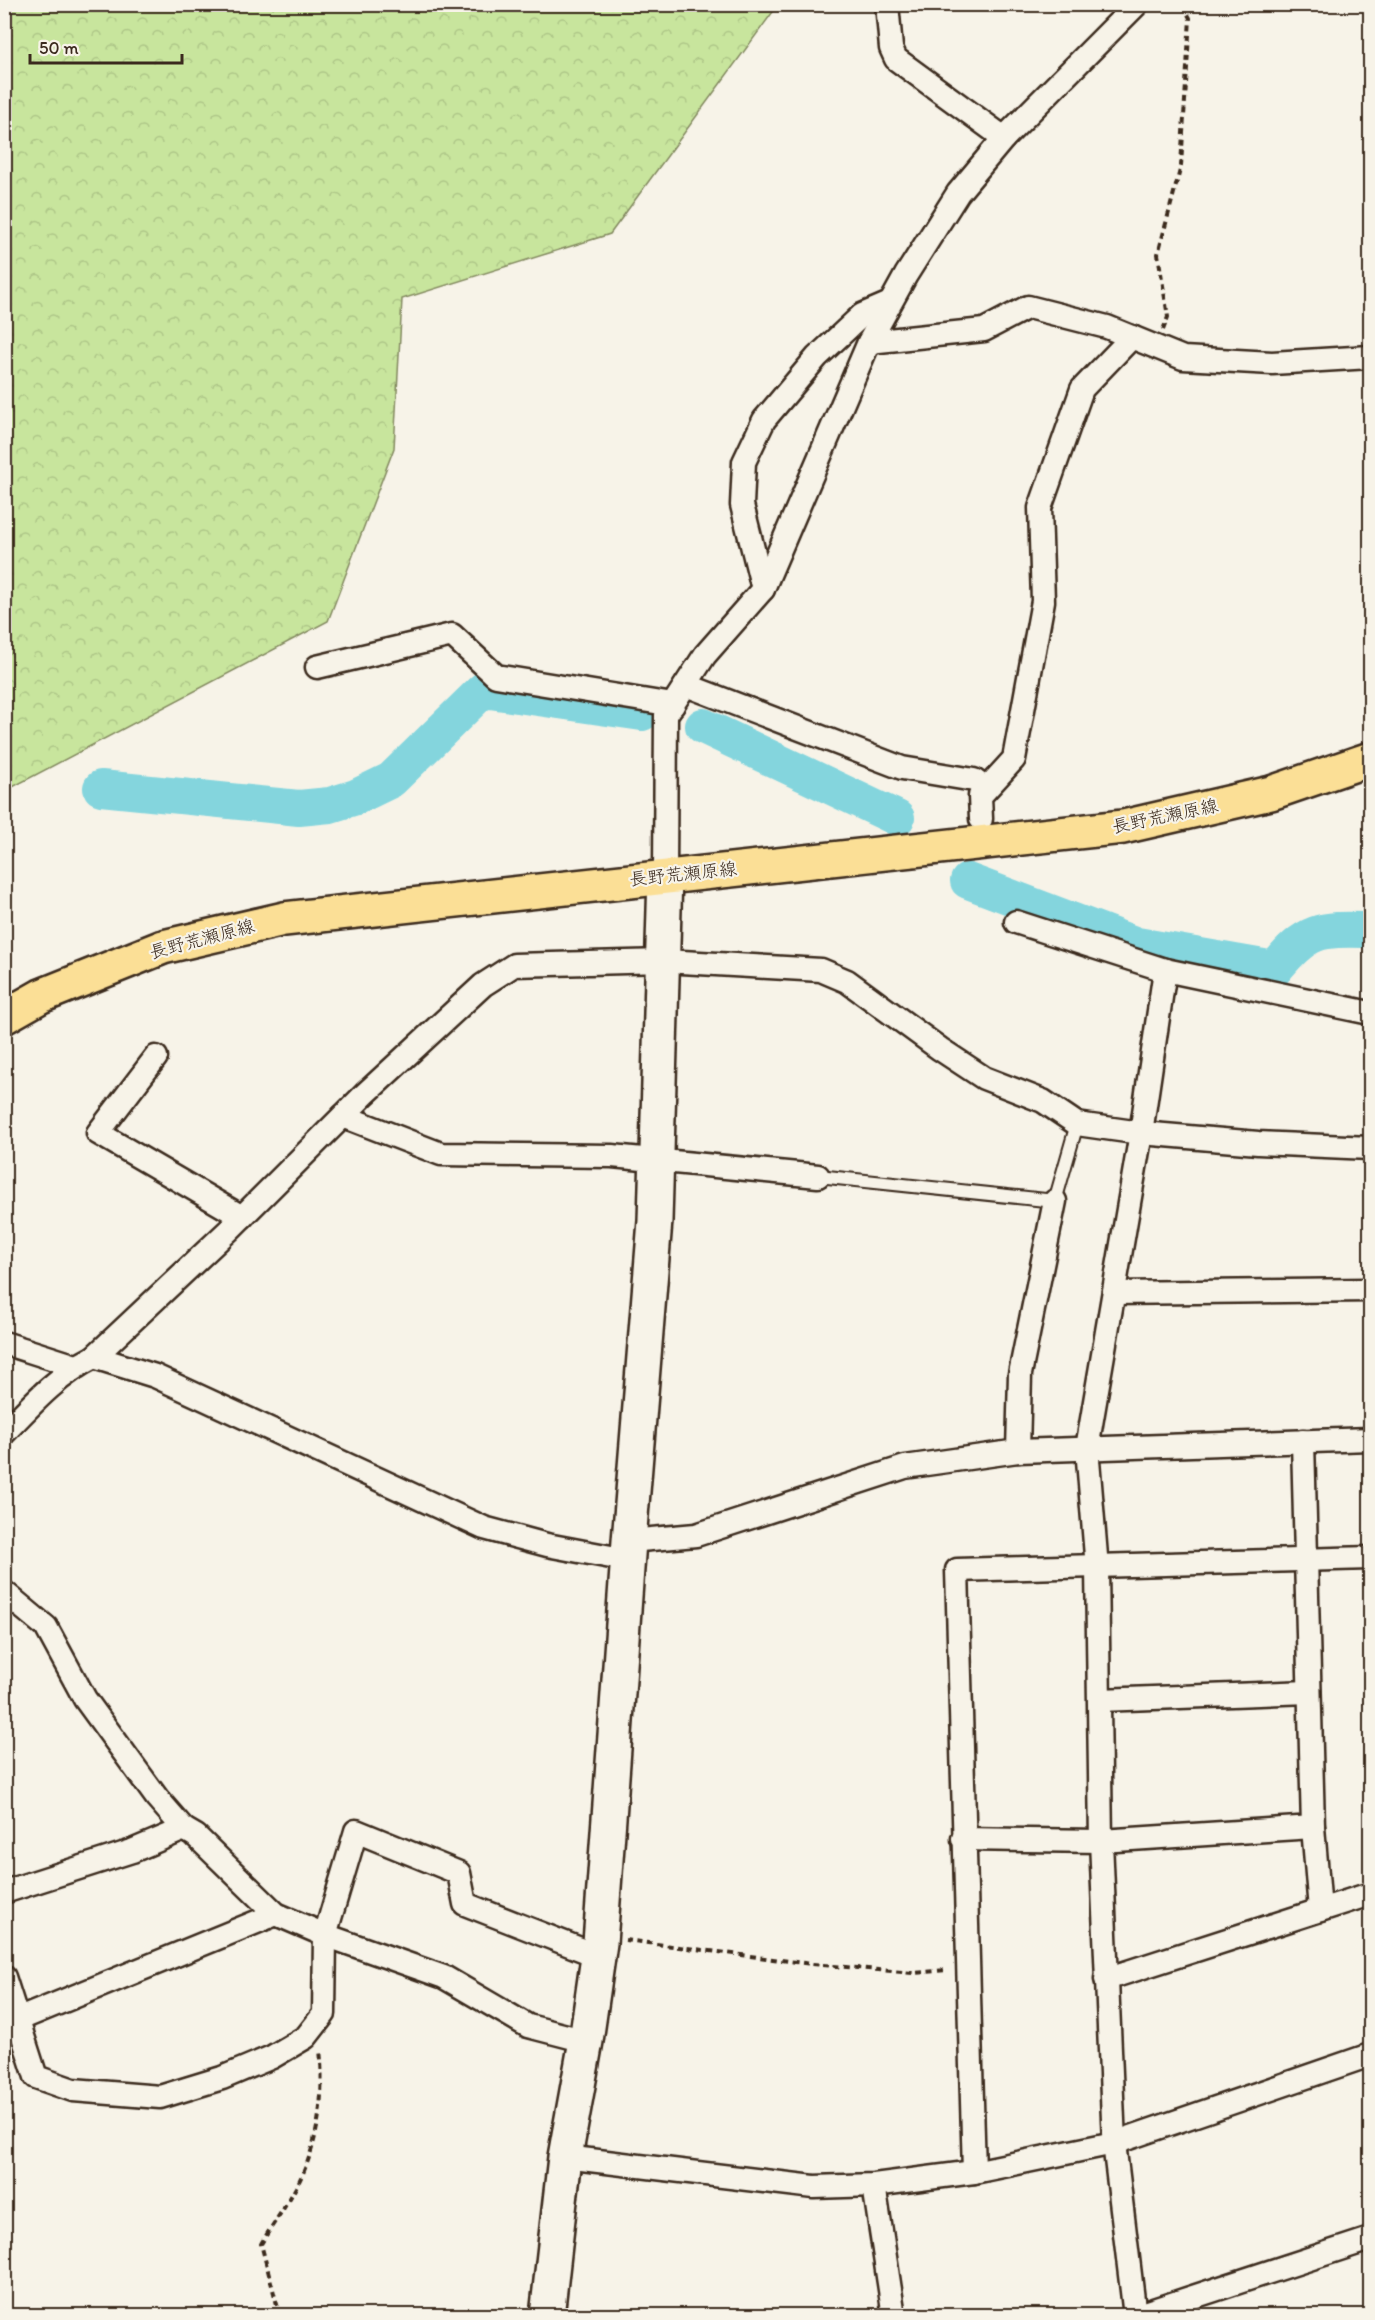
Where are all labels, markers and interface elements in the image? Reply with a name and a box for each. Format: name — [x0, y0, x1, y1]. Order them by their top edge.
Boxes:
scale bar — [30, 27, 182, 65]
text: 50 m — [39, 37, 79, 59]
street label: 長野荒瀬原線 — [1110, 794, 1220, 838]
street label: 長野荒瀬原線 — [628, 857, 738, 891]
street label: 長野荒瀬原線 — [147, 914, 257, 964]

